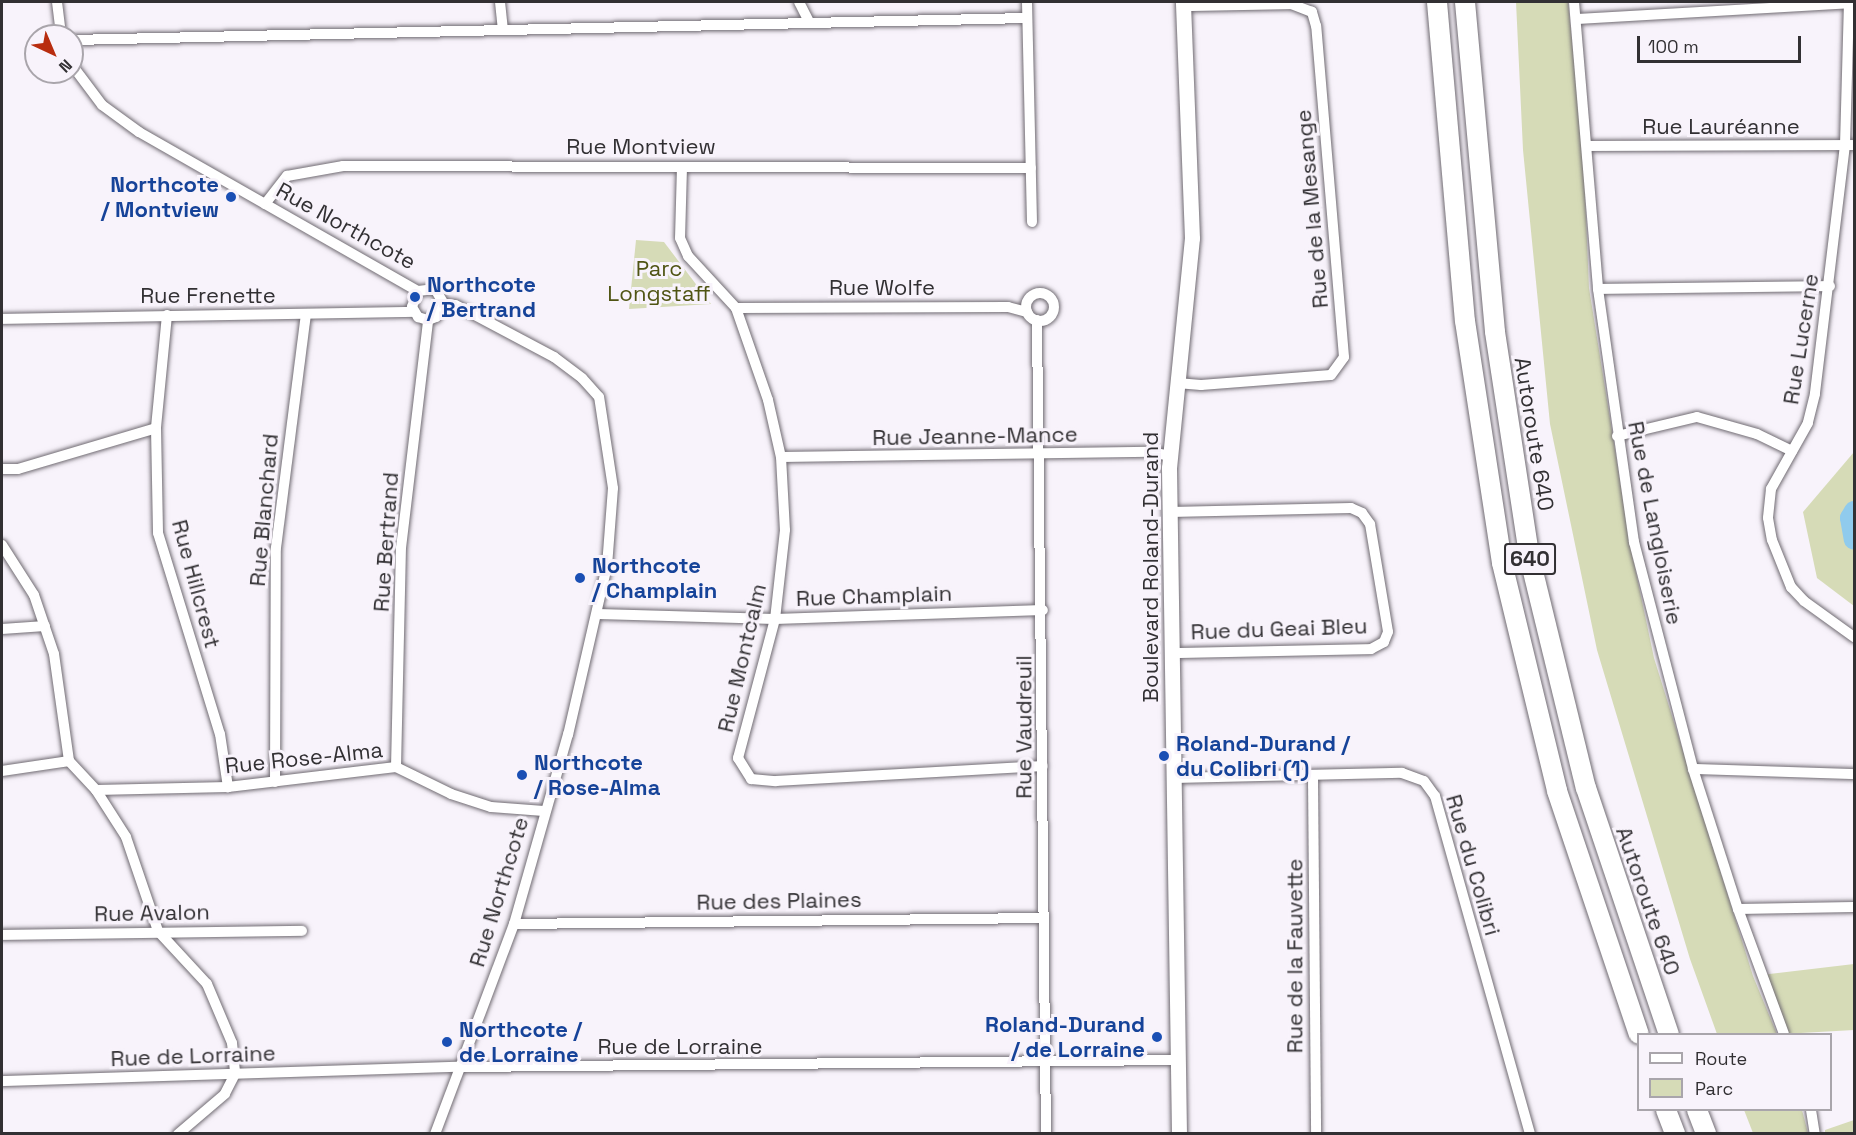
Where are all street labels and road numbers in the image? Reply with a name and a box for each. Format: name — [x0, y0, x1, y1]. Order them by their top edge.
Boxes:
street label: Rue de la Mesange — [1290, 109, 1334, 309]
street label: Rue Lauréanne — [1642, 114, 1800, 140]
street label: Rue Montview — [566, 134, 716, 160]
street label: Rue Northcote — [272, 177, 420, 275]
street label: Rue Lucerne — [1778, 272, 1824, 406]
street label: Rue Wolfe — [829, 275, 935, 301]
street label: Rue Frenette — [140, 283, 276, 309]
street label: Autoroute 640 — [1509, 355, 1559, 513]
street label: Rue de Langloiserie — [1622, 419, 1688, 627]
street label: Rue Jeanne-Mance — [872, 421, 1078, 451]
street label: Rue Blanchard — [244, 432, 284, 588]
street label: Boulevard Roland-Durand — [1138, 432, 1164, 702]
street label: Rue Bertrand — [368, 471, 404, 613]
street label: Rue Hillcrest — [166, 517, 226, 651]
road number: 640 — [1503, 541, 1557, 577]
street label: Rue Champlain — [795, 580, 953, 612]
street label: Rue Montcalm — [712, 581, 772, 735]
street label: Rue du Geai Bleu — [1190, 613, 1368, 645]
street label: Rue Vaudreuil — [1011, 655, 1037, 799]
street label: Rue Rose-Alma — [224, 737, 384, 779]
street label: Rue du Colibri — [1440, 791, 1506, 939]
street label: Rue Northcote — [464, 814, 534, 970]
street label: Autoroute 640 — [1610, 823, 1686, 979]
street label: Rue de la Fauvette — [1282, 859, 1308, 1053]
street label: Rue des Plaines — [696, 886, 862, 916]
street label: Rue Avalon — [94, 899, 210, 927]
street label: Rue de Lorraine — [597, 1034, 763, 1060]
street label: Rue de Lorraine — [110, 1040, 276, 1072]

